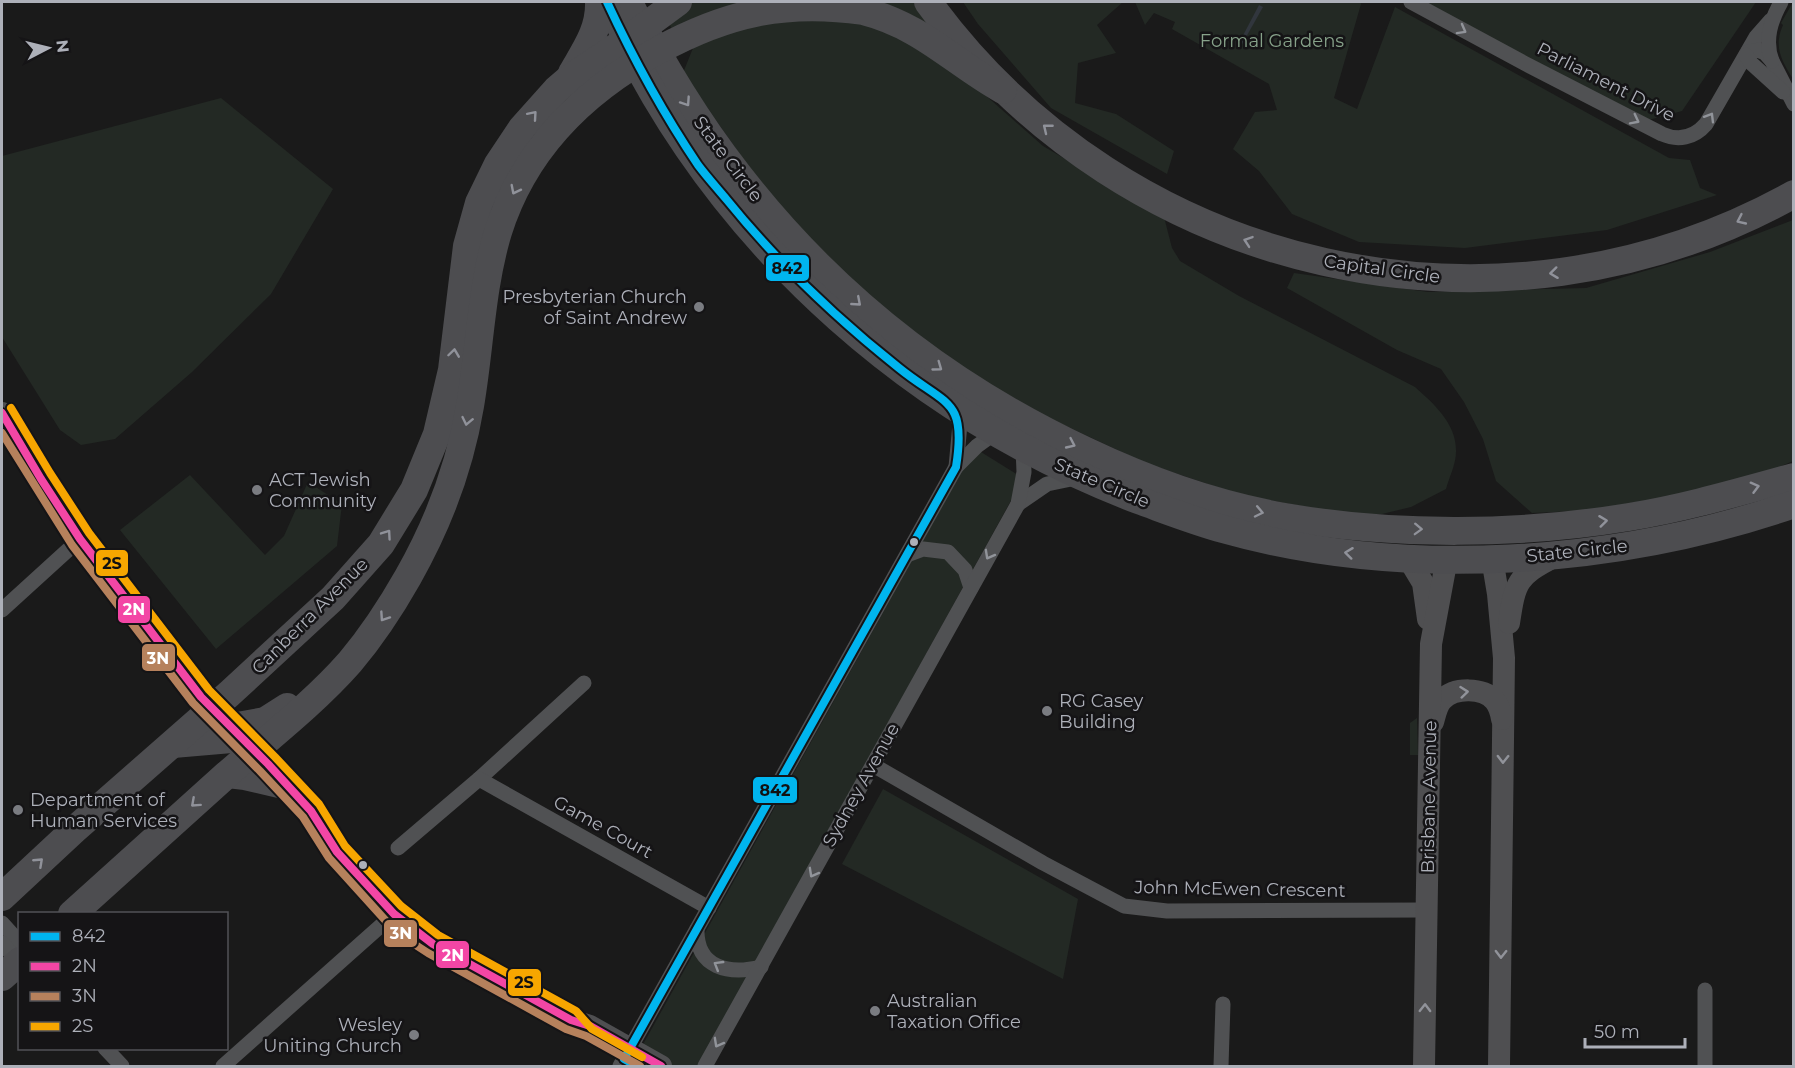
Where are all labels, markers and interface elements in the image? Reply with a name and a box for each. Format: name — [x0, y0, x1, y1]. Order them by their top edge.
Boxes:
north arrow — [18, 18, 78, 78]
one-way arrow — [1456, 23, 1467, 34]
park label: Formal Gardens — [1200, 30, 1344, 52]
street label: Parliament Drive — [1533, 38, 1679, 126]
text: N — [52, 39, 73, 54]
one-way arrow — [679, 95, 690, 106]
one-way arrow — [525, 111, 536, 122]
street label: State Circle — [689, 112, 767, 206]
one-way arrow — [1629, 112, 1640, 124]
one-way arrow — [1703, 113, 1715, 123]
one-way arrow — [1043, 124, 1054, 135]
one-way arrow — [511, 184, 523, 195]
one-way arrow — [1737, 213, 1748, 225]
one-way arrow — [1243, 235, 1254, 248]
street label: Capital Circle — [1322, 250, 1442, 288]
line badge: 842 — [765, 254, 810, 282]
text: 842 — [771, 259, 803, 278]
one-way arrow — [1550, 266, 1559, 279]
place label: Presbyterian Church of Saint Andrew — [503, 286, 687, 329]
one-way arrow — [850, 295, 861, 306]
marker: Presbyterian Church of Saint Andrew — [692, 300, 706, 314]
one-way arrow — [447, 349, 460, 358]
one-way arrow — [932, 360, 943, 371]
one-way arrow — [461, 416, 474, 426]
one-way arrow — [1064, 437, 1075, 449]
street label: State Circle — [1051, 453, 1153, 513]
place label: ACT Jewish Community — [269, 469, 376, 512]
one-way arrow — [1749, 482, 1760, 494]
marker: ACT Jewish Community — [250, 483, 264, 497]
one-way arrow — [1254, 504, 1264, 517]
one-way arrow — [1598, 515, 1607, 527]
one-way arrow — [1414, 523, 1423, 535]
one-way arrow — [380, 530, 391, 541]
street label: State Circle — [1525, 535, 1629, 567]
unlabelled marker — [908, 536, 920, 548]
one-way arrow — [1345, 547, 1354, 560]
line badge: 2S — [95, 549, 129, 577]
one-way arrow — [985, 549, 996, 560]
street label: Canberra Avenue — [247, 553, 373, 679]
text: 2S — [102, 554, 122, 573]
line badge: 2N — [117, 595, 151, 624]
text: 2N — [123, 600, 145, 619]
one-way arrow — [380, 610, 391, 621]
line badge: 3N — [141, 643, 176, 672]
text: 3N — [146, 649, 169, 668]
one-way arrow — [1459, 686, 1468, 699]
place label: RG Casey Building — [1059, 690, 1143, 733]
marker: RG Casey Building — [1040, 704, 1054, 718]
street label: Sydney Avenue — [818, 719, 904, 851]
street label: Brisbane Avenue — [1417, 720, 1441, 874]
one-way arrow — [1497, 754, 1509, 763]
line badge: 842 — [752, 776, 798, 804]
text: 842 — [759, 781, 791, 800]
place label: Department of Human Services — [30, 789, 177, 832]
street label: Game Court — [550, 791, 656, 863]
one-way arrow — [191, 796, 202, 807]
marker: Department of Human Services — [11, 803, 25, 817]
one-way arrow — [32, 859, 43, 870]
unlabelled marker — [357, 859, 369, 871]
one-way arrow — [809, 866, 820, 877]
street label: John McEwen Crescent — [1133, 876, 1346, 902]
legend — [18, 912, 228, 1050]
line badge: 3N — [383, 919, 418, 948]
text: 3N — [389, 924, 412, 943]
text: 842 — [72, 925, 106, 947]
line badge: 2N — [435, 940, 470, 969]
text: 2N — [442, 946, 464, 965]
one-way arrow — [1495, 949, 1507, 958]
text: 2N — [72, 955, 97, 977]
one-way arrow — [713, 961, 724, 972]
line badge: 2S — [507, 968, 542, 997]
text: 2S — [514, 973, 534, 992]
text: 3N — [72, 985, 97, 1007]
place label: Australian Taxation Office — [887, 990, 1021, 1033]
marker: Australian Taxation Office — [868, 1004, 882, 1018]
one-way arrow — [1419, 1004, 1431, 1013]
scale bar — [1585, 1011, 1686, 1049]
place label: Wesley Uniting Church — [263, 1014, 402, 1057]
text: 2S — [72, 1015, 93, 1037]
text: 50 m — [1594, 1021, 1640, 1043]
marker: Wesley Uniting Church — [407, 1028, 421, 1042]
one-way arrow — [714, 1037, 725, 1047]

